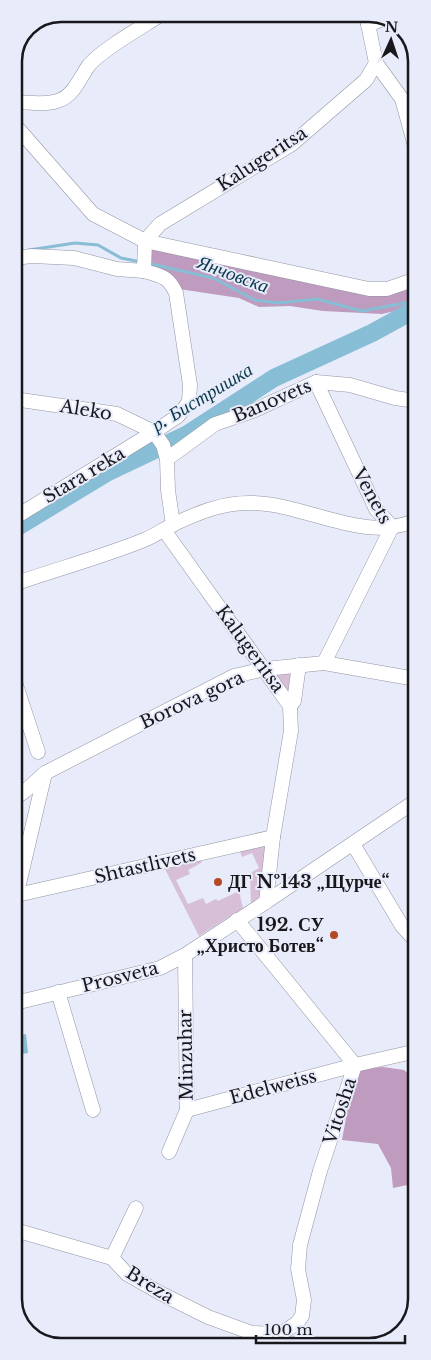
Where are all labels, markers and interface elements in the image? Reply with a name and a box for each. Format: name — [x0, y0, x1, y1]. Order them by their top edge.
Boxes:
north arrow — [366, 15, 416, 65]
text: N — [385, 18, 399, 36]
street label: Kalugeritsa — [213, 122, 311, 196]
water label: Янчовска — [193, 250, 272, 298]
water label: р. Бистришка — [146, 358, 257, 437]
street label: Banovets — [229, 375, 315, 427]
street label: Aleko — [57, 395, 114, 425]
street label: Stara reka — [39, 442, 129, 508]
street label: Venets — [347, 463, 396, 528]
street label: Kalugeritsa — [211, 601, 289, 697]
street label: Borova gora — [137, 666, 247, 734]
street label: Shtastlivets — [92, 844, 198, 888]
place label: ДГ №143 „Щурче“ — [228, 871, 390, 893]
marker: ДГ №143 „Щурче“ — [212, 876, 224, 888]
place label: 192. СУ „Христо Ботев“ — [196, 914, 324, 957]
marker: 192. СУ „Христо Ботев“ — [328, 929, 340, 941]
street label: Prosveta — [79, 957, 161, 997]
street label: Minzuhar — [174, 1009, 198, 1101]
street label: Edelweiss — [227, 1065, 319, 1109]
street label: Vitosha — [319, 1075, 361, 1148]
street label: Breza — [122, 1262, 178, 1308]
scale bar — [256, 1312, 405, 1344]
text: 100 m — [264, 1320, 313, 1339]

